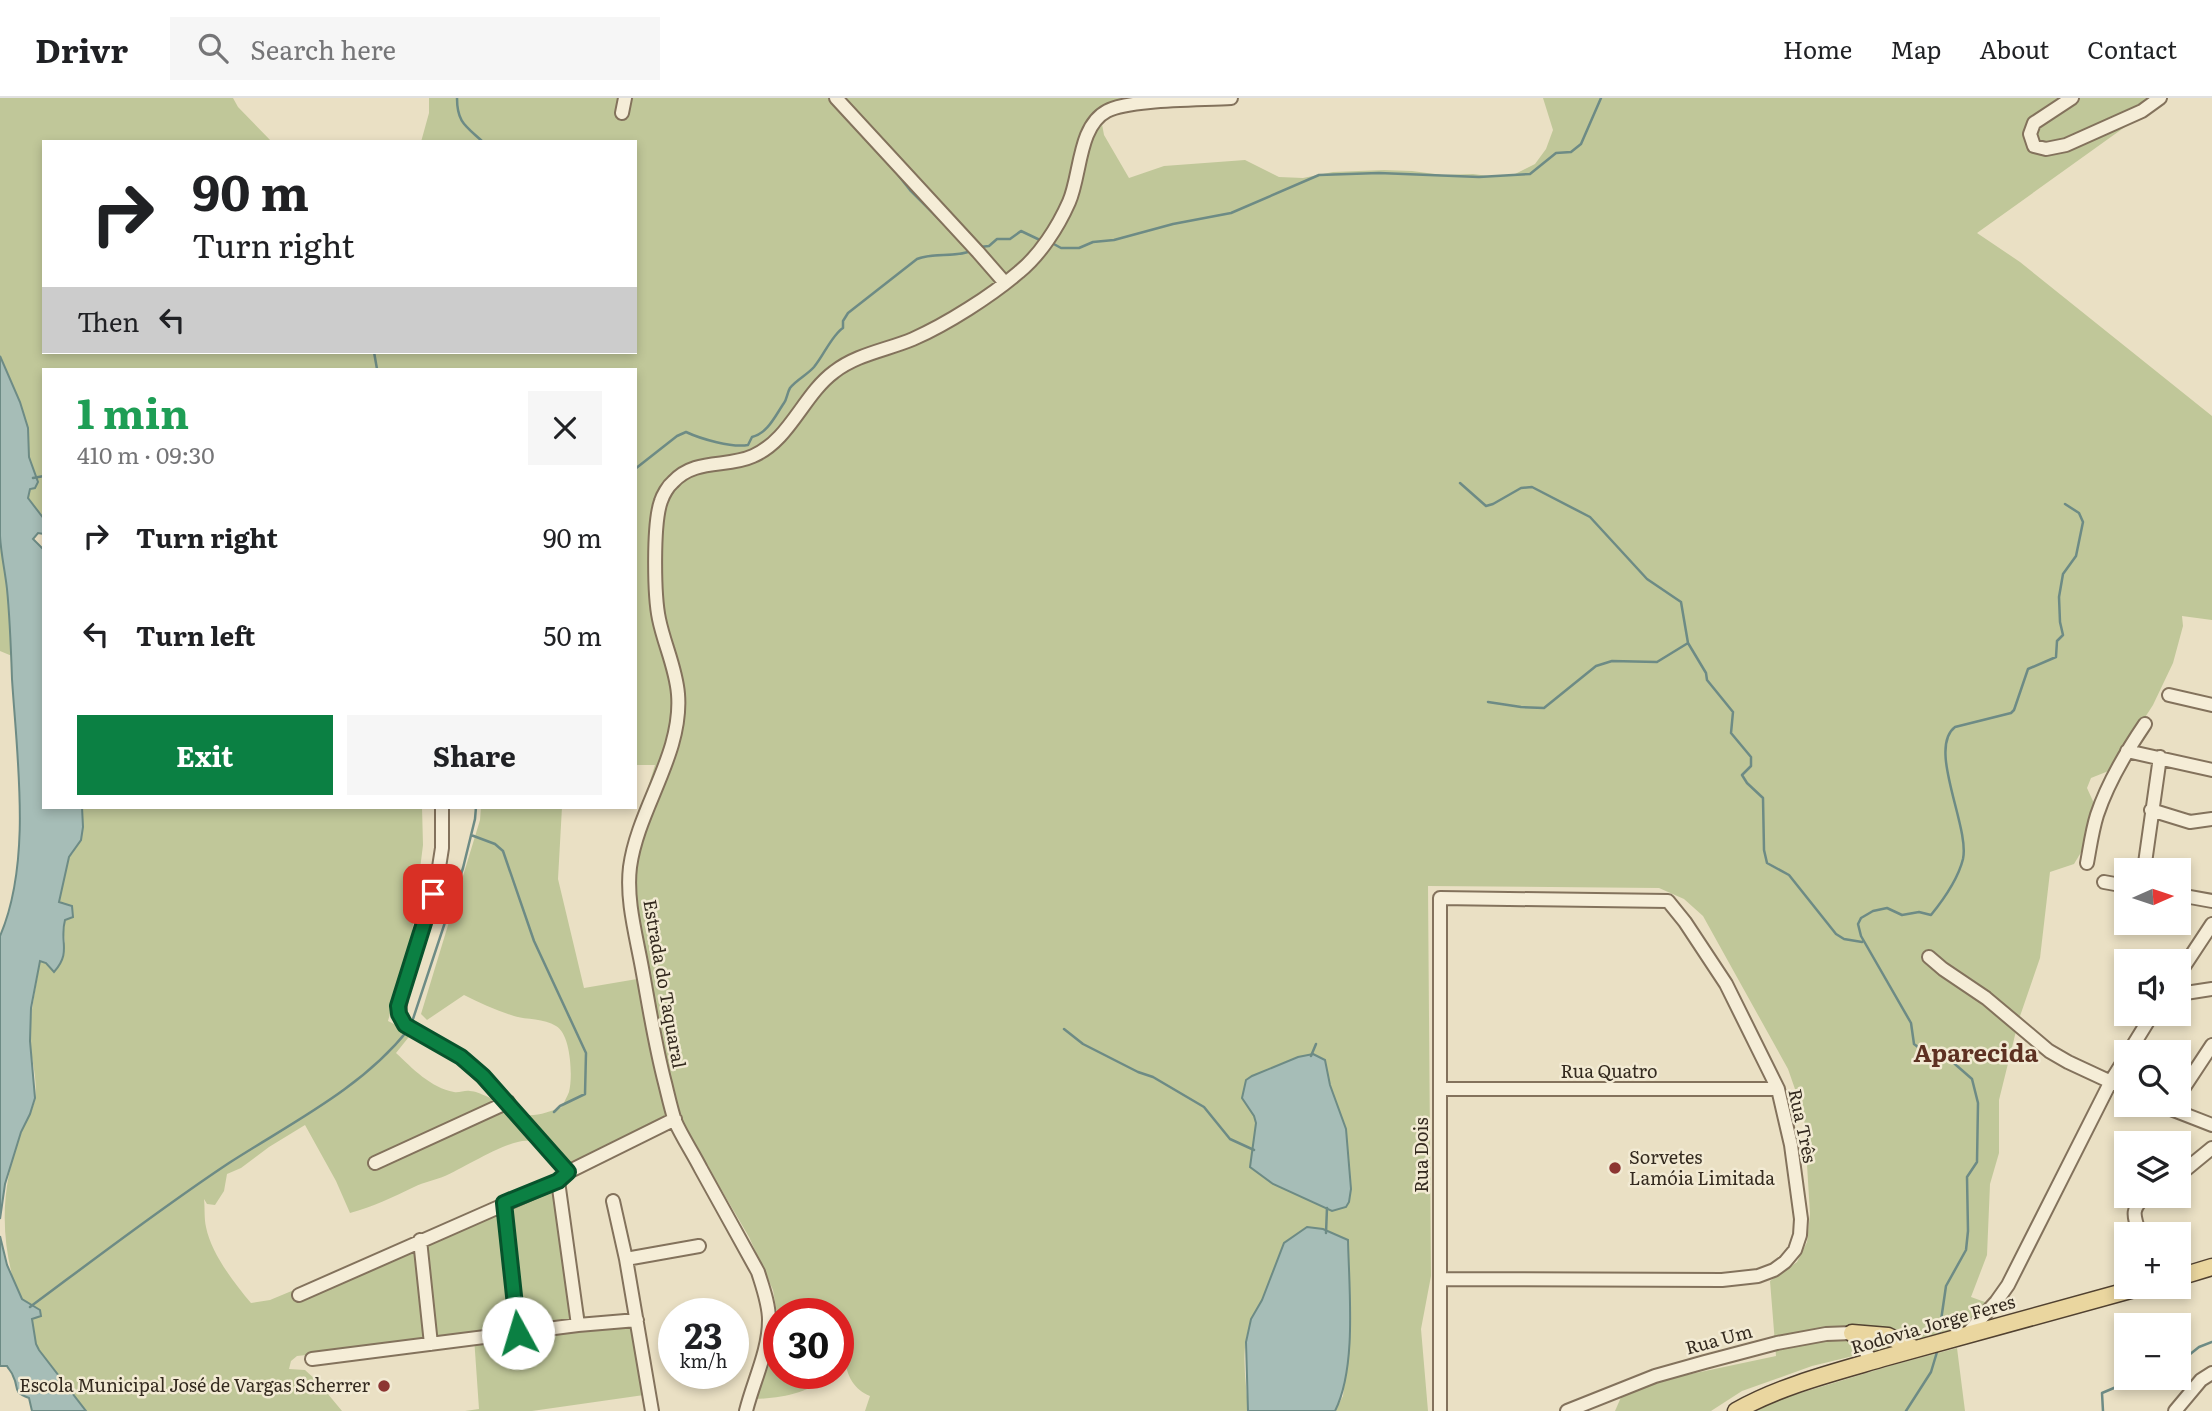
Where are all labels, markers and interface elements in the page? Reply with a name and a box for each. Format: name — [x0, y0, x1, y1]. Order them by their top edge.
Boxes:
search box — [170, 17, 660, 80]
text: Drivr — [35, 24, 128, 73]
icon: search — [194, 29, 232, 67]
text: Search here — [250, 29, 396, 68]
text: Home — [1783, 31, 1852, 66]
text: Map — [1890, 31, 1941, 66]
text: About — [1979, 31, 2049, 66]
text: Contact — [2087, 31, 2177, 66]
text: 90 m — [192, 153, 309, 226]
icon: right — [77, 168, 168, 259]
text: Turn right — [192, 220, 354, 268]
text: Then — [77, 301, 139, 340]
icon: left — [153, 301, 191, 339]
text: 1 min — [77, 380, 189, 442]
button: close — [528, 391, 602, 465]
text: 410 m · 09:30 — [77, 437, 215, 471]
icon: right — [77, 517, 115, 555]
text: Turn right — [136, 517, 278, 556]
text: 90 m — [543, 517, 602, 556]
icon: left — [77, 615, 115, 653]
text: Turn left — [136, 615, 255, 654]
text: 50 m — [543, 615, 602, 654]
button: Exit — [77, 715, 333, 795]
button: Share — [347, 715, 602, 795]
north arrow — [2114, 858, 2191, 934]
map controls — [2114, 858, 2191, 1390]
pin — [403, 864, 463, 924]
icon: arrive — [414, 875, 452, 913]
street label: Estrada do Taquaral — [637, 897, 694, 1070]
button: sound — [2114, 949, 2191, 1026]
district label: Aparecida — [1914, 1034, 2039, 1069]
button: search — [2114, 1040, 2191, 1117]
street label: Rua Quatro — [1561, 1057, 1657, 1084]
street label: Rua Três — [1782, 1086, 1825, 1165]
street label: Rua Dois — [1407, 1117, 1434, 1193]
button: layers — [2114, 1131, 2191, 1208]
place label: Sorvetes Lamóia Limitada — [1629, 1143, 1775, 1191]
marker: Sorvetes Lamóia Limitada — [1607, 1160, 1623, 1176]
button: + — [2114, 1222, 2191, 1299]
street label: Rodovia Jorge Feres — [1847, 1287, 2018, 1360]
position arrow — [481, 1296, 555, 1370]
speed limit sign: 30 — [763, 1298, 854, 1389]
text: 23 — [684, 1308, 723, 1360]
button: − — [2114, 1313, 2191, 1390]
street label: Rua Um — [1682, 1317, 1755, 1360]
text: km/h — [680, 1347, 727, 1374]
place label: Escola Municipal José de Vargas Scherrer — [19, 1371, 370, 1398]
marker: Escola Municipal José de Vargas Scherrer — [376, 1378, 392, 1394]

